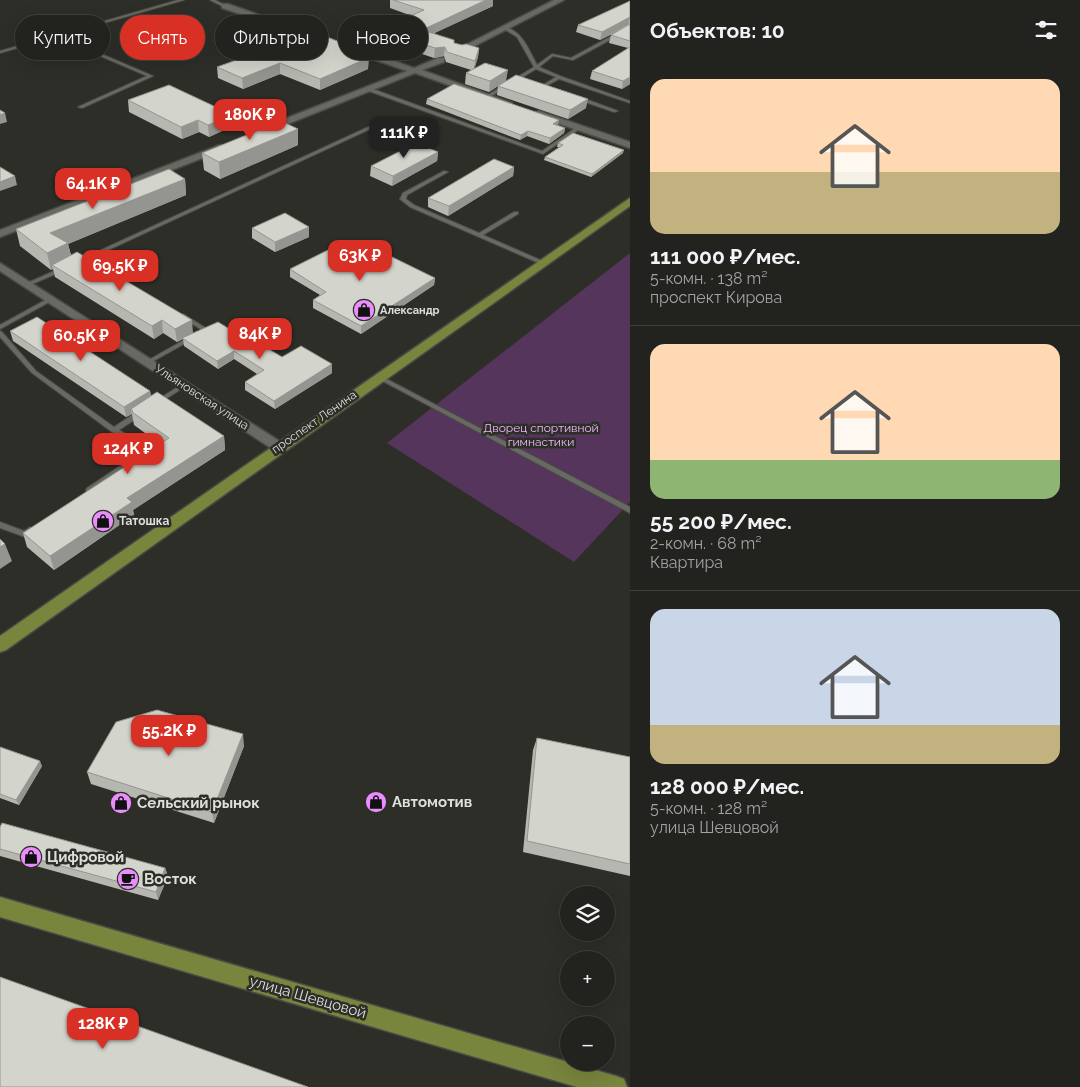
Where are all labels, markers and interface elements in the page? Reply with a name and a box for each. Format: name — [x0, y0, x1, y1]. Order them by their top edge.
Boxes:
chip: Купить — [15, 15, 110, 60]
chip: Снять — [120, 15, 205, 60]
chip: Фильтры — [215, 15, 328, 60]
chip: Новое — [338, 15, 428, 60]
icon: filters — [1032, 16, 1060, 44]
text: Объектов: 10 — [650, 18, 785, 43]
pin: 180K ₽ — [209, 98, 291, 141]
text: 180K ₽ — [224, 105, 276, 124]
icon: home — [810, 111, 900, 201]
pin: 111K ₽ — [363, 116, 445, 159]
text: 111K ₽ — [380, 123, 428, 142]
pin: 64.1K ₽ — [47, 168, 139, 210]
text: 64.1K ₽ — [66, 174, 120, 193]
pin: 63K ₽ — [325, 240, 395, 282]
text: 111 000 ₽/мес. — [650, 244, 801, 269]
text: 63K ₽ — [339, 246, 381, 265]
pin: 69.5K ₽ — [74, 250, 166, 292]
text: 69.5K ₽ — [92, 256, 148, 275]
text: 5-комн. · 138 m² — [650, 269, 767, 288]
text: проспект Кирова — [650, 288, 782, 307]
shop icon: Александр — [352, 298, 376, 322]
place label: Александр — [380, 304, 440, 317]
pin: 84K ₽ — [225, 318, 295, 360]
pin: 60.5K ₽ — [35, 320, 127, 362]
text: 84K ₽ — [239, 324, 281, 343]
text: 60.5K ₽ — [53, 326, 109, 345]
street label: Ульяновская улица — [152, 361, 252, 433]
icon: home — [810, 377, 900, 467]
street label: проспект Ленина — [269, 388, 359, 456]
park label: Дворец спортивной гимнастики — [483, 421, 599, 449]
pin: 124K ₽ — [87, 432, 169, 475]
text: 124K ₽ — [103, 439, 153, 458]
shop icon: Татошка — [91, 509, 115, 533]
text: 55 200 ₽/мес. — [650, 509, 792, 534]
place label: Татошка — [119, 514, 170, 528]
text: 2-комн. · 68 m² — [650, 534, 761, 553]
text: Квартира — [650, 553, 723, 572]
icon: home — [810, 642, 900, 732]
pin: 55.2K ₽ — [123, 714, 215, 757]
text: 55.2K ₽ — [142, 721, 196, 740]
text: 128 000 ₽/мес. — [650, 774, 804, 799]
shop icon: Автомотив — [364, 790, 388, 814]
shop icon: Сельский рынок — [109, 791, 133, 815]
place label: Автомотив — [392, 793, 472, 811]
place label: Сельский рынок — [137, 794, 260, 812]
text: 5-комн. · 128 m² — [650, 799, 767, 818]
text: улица Шевцовой — [650, 818, 779, 837]
shop icon: Цифровой — [19, 845, 43, 869]
place label: Цифровой — [47, 848, 124, 866]
cafe icon: Восток — [116, 867, 140, 891]
place label: Восток — [144, 870, 197, 888]
map controls — [560, 886, 615, 1071]
button: layers — [560, 886, 615, 941]
button: + — [560, 951, 615, 1006]
street label: улица Шевцовой — [247, 972, 369, 1022]
pin: 128K ₽ — [62, 1008, 144, 1050]
text: 128K ₽ — [78, 1014, 128, 1033]
button: − — [560, 1016, 615, 1071]

